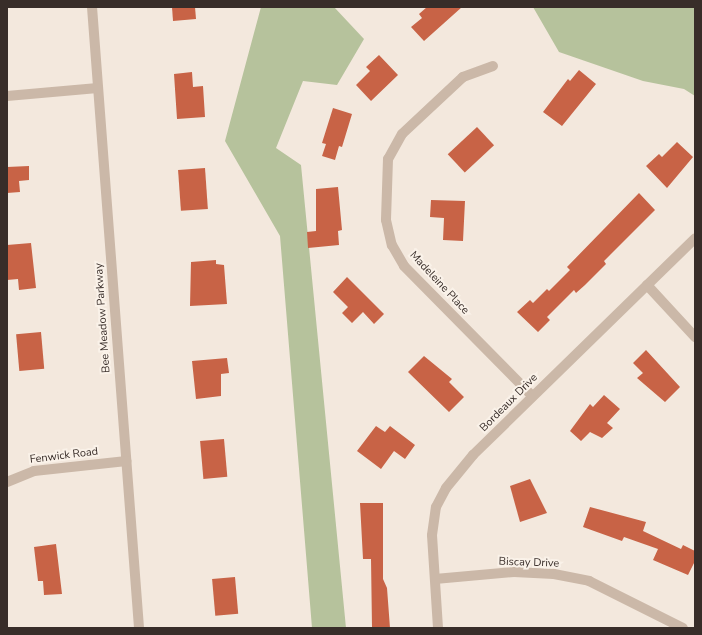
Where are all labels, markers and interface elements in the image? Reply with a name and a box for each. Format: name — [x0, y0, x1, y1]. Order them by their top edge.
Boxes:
street label: Madeleine Place — [407, 249, 471, 317]
street label: Bee Meadow Parkway — [93, 263, 113, 373]
street label: Bordeaux Drive — [477, 371, 541, 435]
street label: Fenwick Road — [29, 445, 99, 467]
street label: Biscay Drive — [498, 555, 560, 571]

